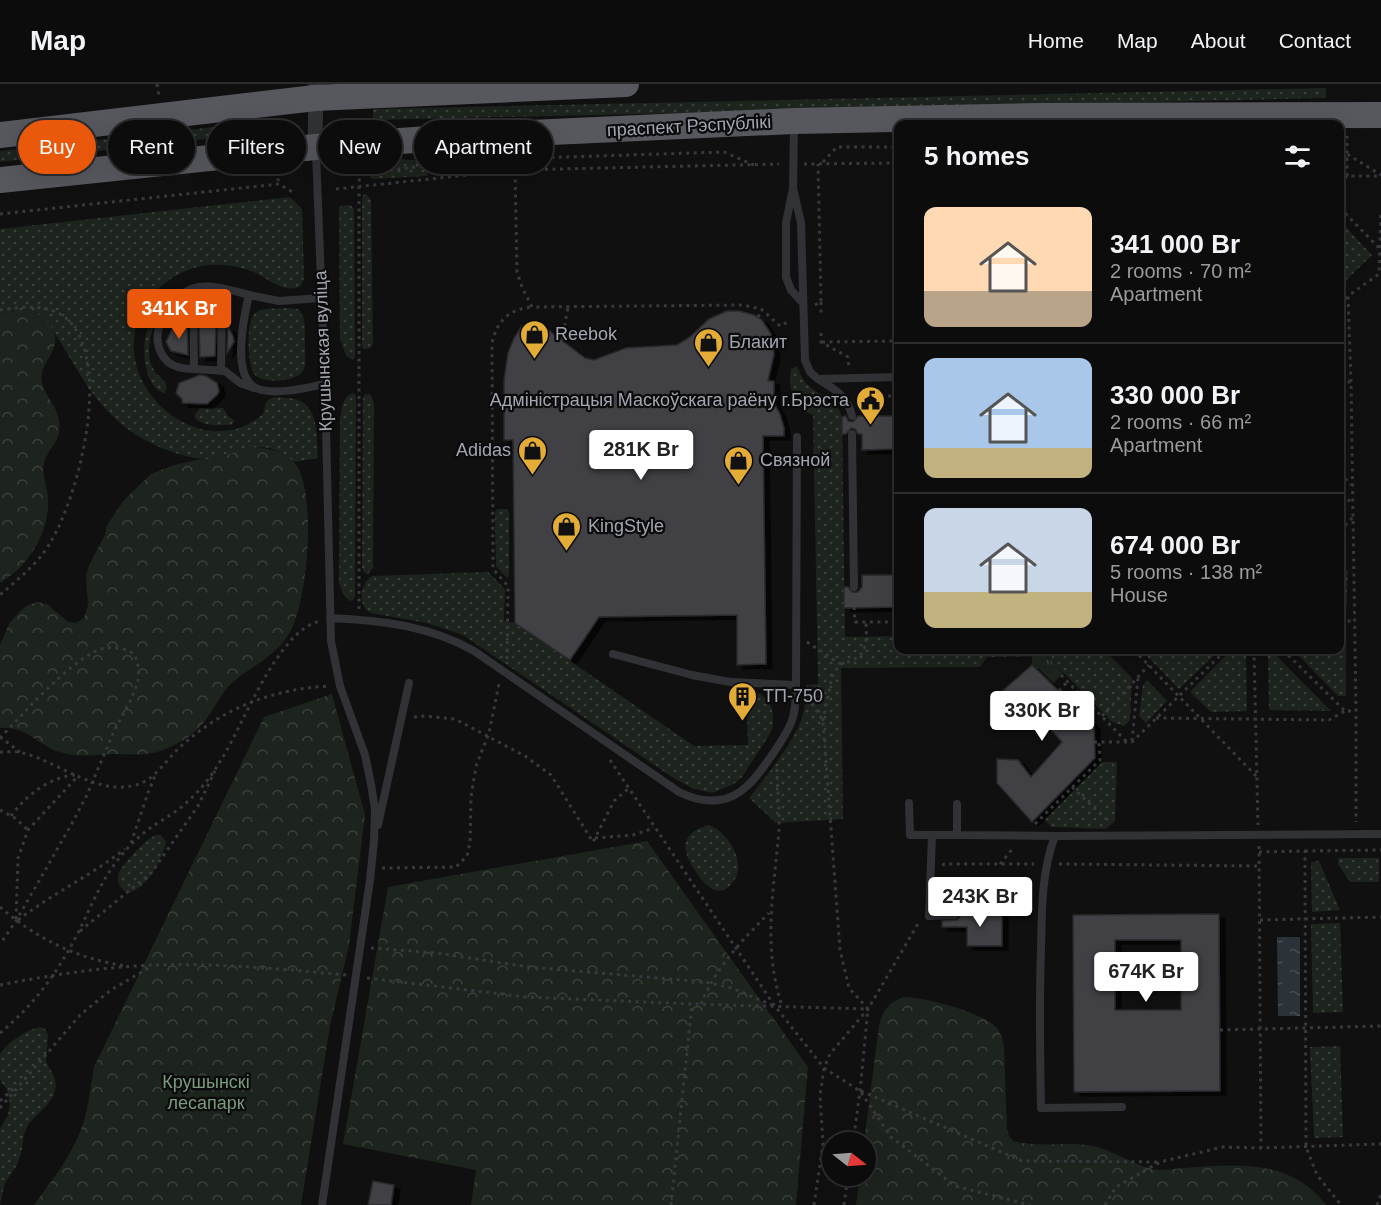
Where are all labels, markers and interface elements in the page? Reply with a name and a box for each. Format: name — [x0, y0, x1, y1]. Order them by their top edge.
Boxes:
text: Map — [30, 25, 86, 56]
text: Home — [1028, 29, 1084, 52]
text: Map — [1117, 29, 1158, 52]
text: About — [1191, 29, 1246, 52]
text: Contact — [1279, 29, 1351, 52]
street label: праспект Рэспублікі — [606, 112, 772, 140]
chip: Buy — [18, 120, 96, 174]
chip: Rent — [108, 120, 195, 174]
chip: Filters — [207, 120, 306, 174]
chip: New — [318, 120, 402, 174]
chip: Apartment — [414, 120, 553, 174]
icon: filters — [1281, 140, 1314, 173]
text: 5 homes — [924, 141, 1030, 171]
text: 341 000 Br — [1110, 229, 1240, 259]
icon: home — [972, 231, 1044, 303]
text: 2 rooms · 70 m² — [1110, 260, 1251, 282]
street label: Крушынская вуліца — [310, 269, 336, 432]
text: Apartment — [1110, 283, 1202, 305]
pin: 341K Br — [124, 289, 234, 340]
text: 341K Br — [141, 297, 217, 319]
shop icon: Reebok — [518, 318, 550, 360]
place label: Reebok — [555, 324, 618, 344]
shop icon: Блакит — [692, 326, 724, 368]
place label: Блакит — [729, 332, 787, 352]
text: 330 000 Br — [1110, 380, 1240, 410]
icon: home — [972, 382, 1044, 454]
public building icon: Адміністрацыя Маскоўскага раёну г.Брэста — [854, 384, 886, 426]
place label: Адміністрацыя Маскоўскага раёну г.Брэста — [490, 390, 850, 410]
text: 2 rooms · 66 m² — [1110, 411, 1251, 433]
pin: 281K Br — [586, 430, 696, 481]
shop icon: Adidas — [516, 434, 548, 476]
text: Apartment — [1110, 434, 1202, 456]
text: 281K Br — [603, 438, 679, 460]
place label: Adidas — [456, 440, 511, 460]
shop icon: Связной — [723, 444, 755, 486]
place label: Связной — [760, 450, 830, 470]
shop icon: KingStyle — [551, 510, 583, 552]
place label: KingStyle — [588, 516, 664, 536]
text: 674 000 Br — [1110, 530, 1240, 560]
icon: home — [972, 532, 1044, 604]
text: 5 rooms · 138 m² — [1110, 561, 1262, 583]
text: House — [1110, 584, 1168, 606]
building icon: ТП-750 — [726, 680, 758, 722]
place label: ТП-750 — [763, 686, 823, 706]
pin: 330K Br — [987, 691, 1097, 742]
text: 330K Br — [1004, 699, 1080, 721]
pin: 243K Br — [925, 877, 1035, 928]
text: 243K Br — [942, 885, 1018, 907]
pin: 674K Br — [1091, 952, 1201, 1003]
text: 674K Br — [1108, 960, 1184, 982]
park label: Крушынскі лесапарк — [162, 1072, 250, 1113]
north arrow — [822, 1132, 876, 1186]
map controls — [822, 1132, 876, 1186]

